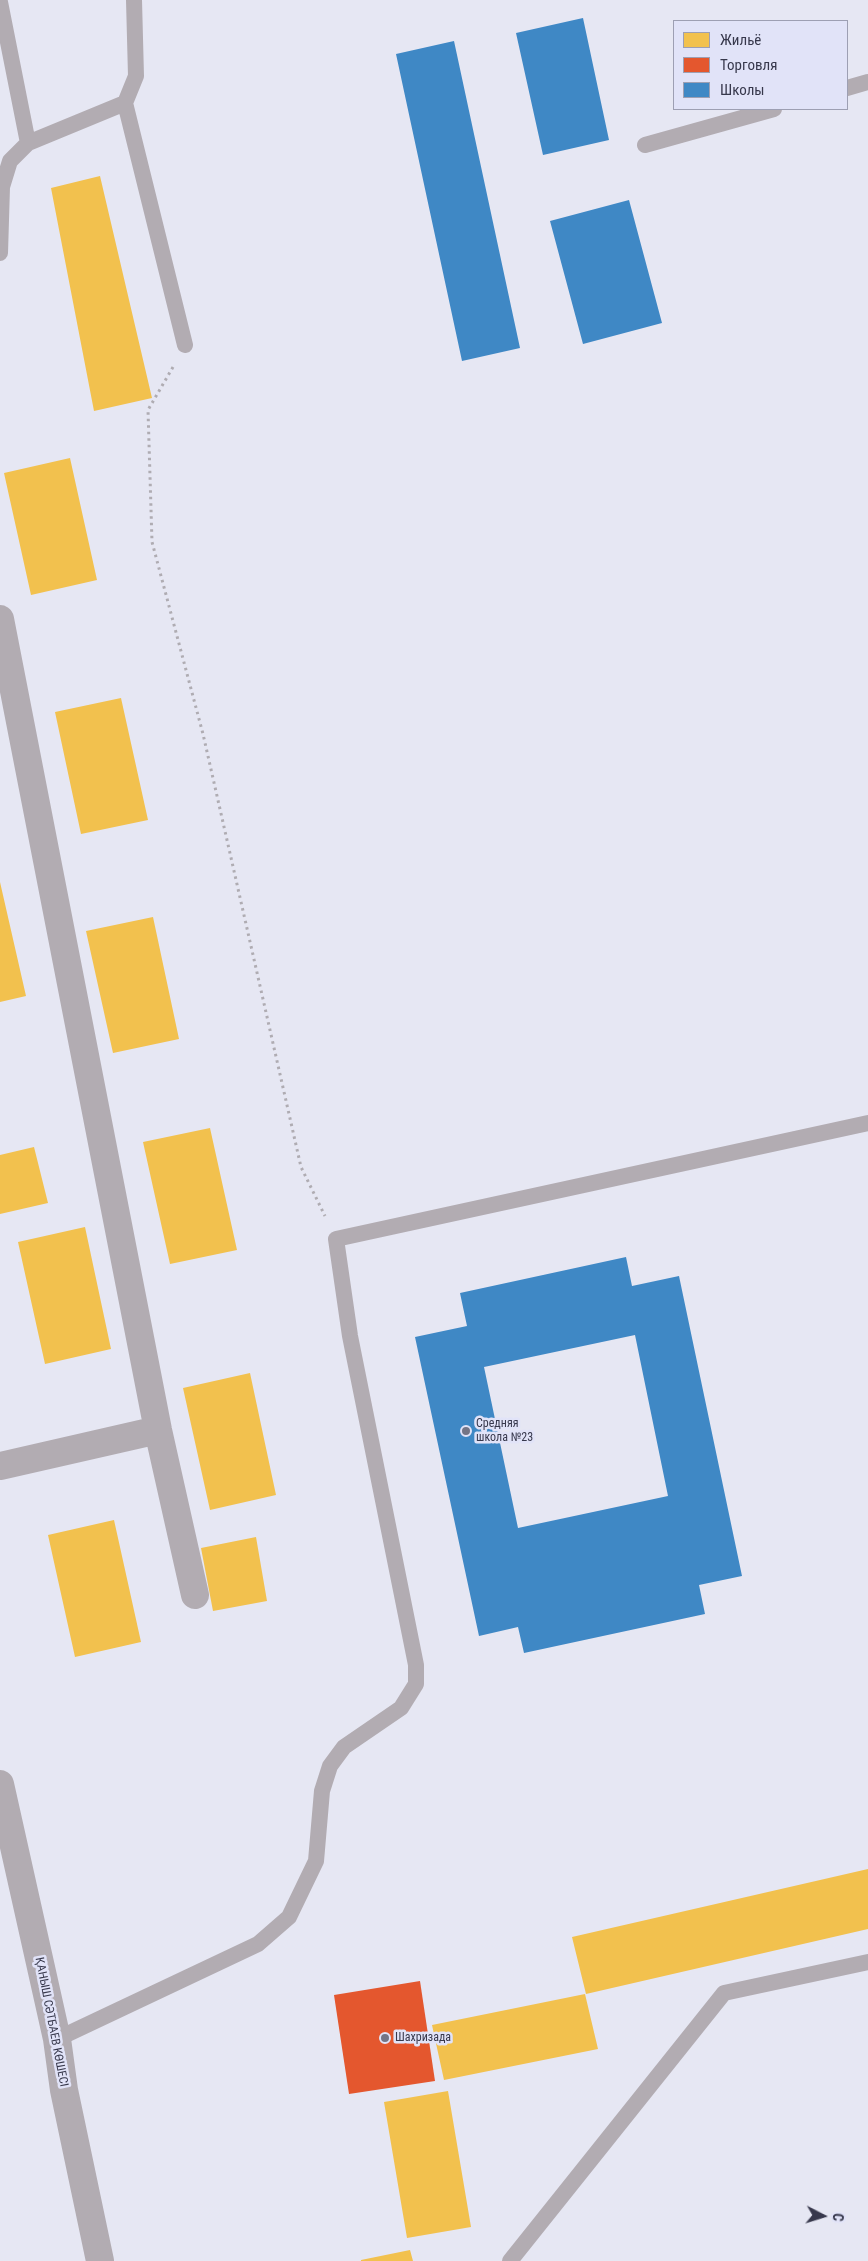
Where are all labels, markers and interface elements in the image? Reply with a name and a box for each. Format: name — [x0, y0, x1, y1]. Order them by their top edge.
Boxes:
legend — [673, 20, 848, 110]
text: Жильё — [720, 31, 761, 49]
text: Торговля — [720, 56, 777, 74]
text: Школы — [720, 81, 765, 99]
place label: Средняя школа №23 — [476, 1417, 533, 1445]
marker: Средняя школа №23 — [460, 1425, 472, 1437]
street label: ҚАНЫШ СӘТБАЕВ КӨШЕСІ — [31, 1956, 71, 2088]
place label: Шахризада — [395, 2031, 451, 2045]
marker: Шахризада — [379, 2032, 391, 2044]
north arrow — [798, 2191, 848, 2241]
text: С — [830, 2213, 846, 2222]

